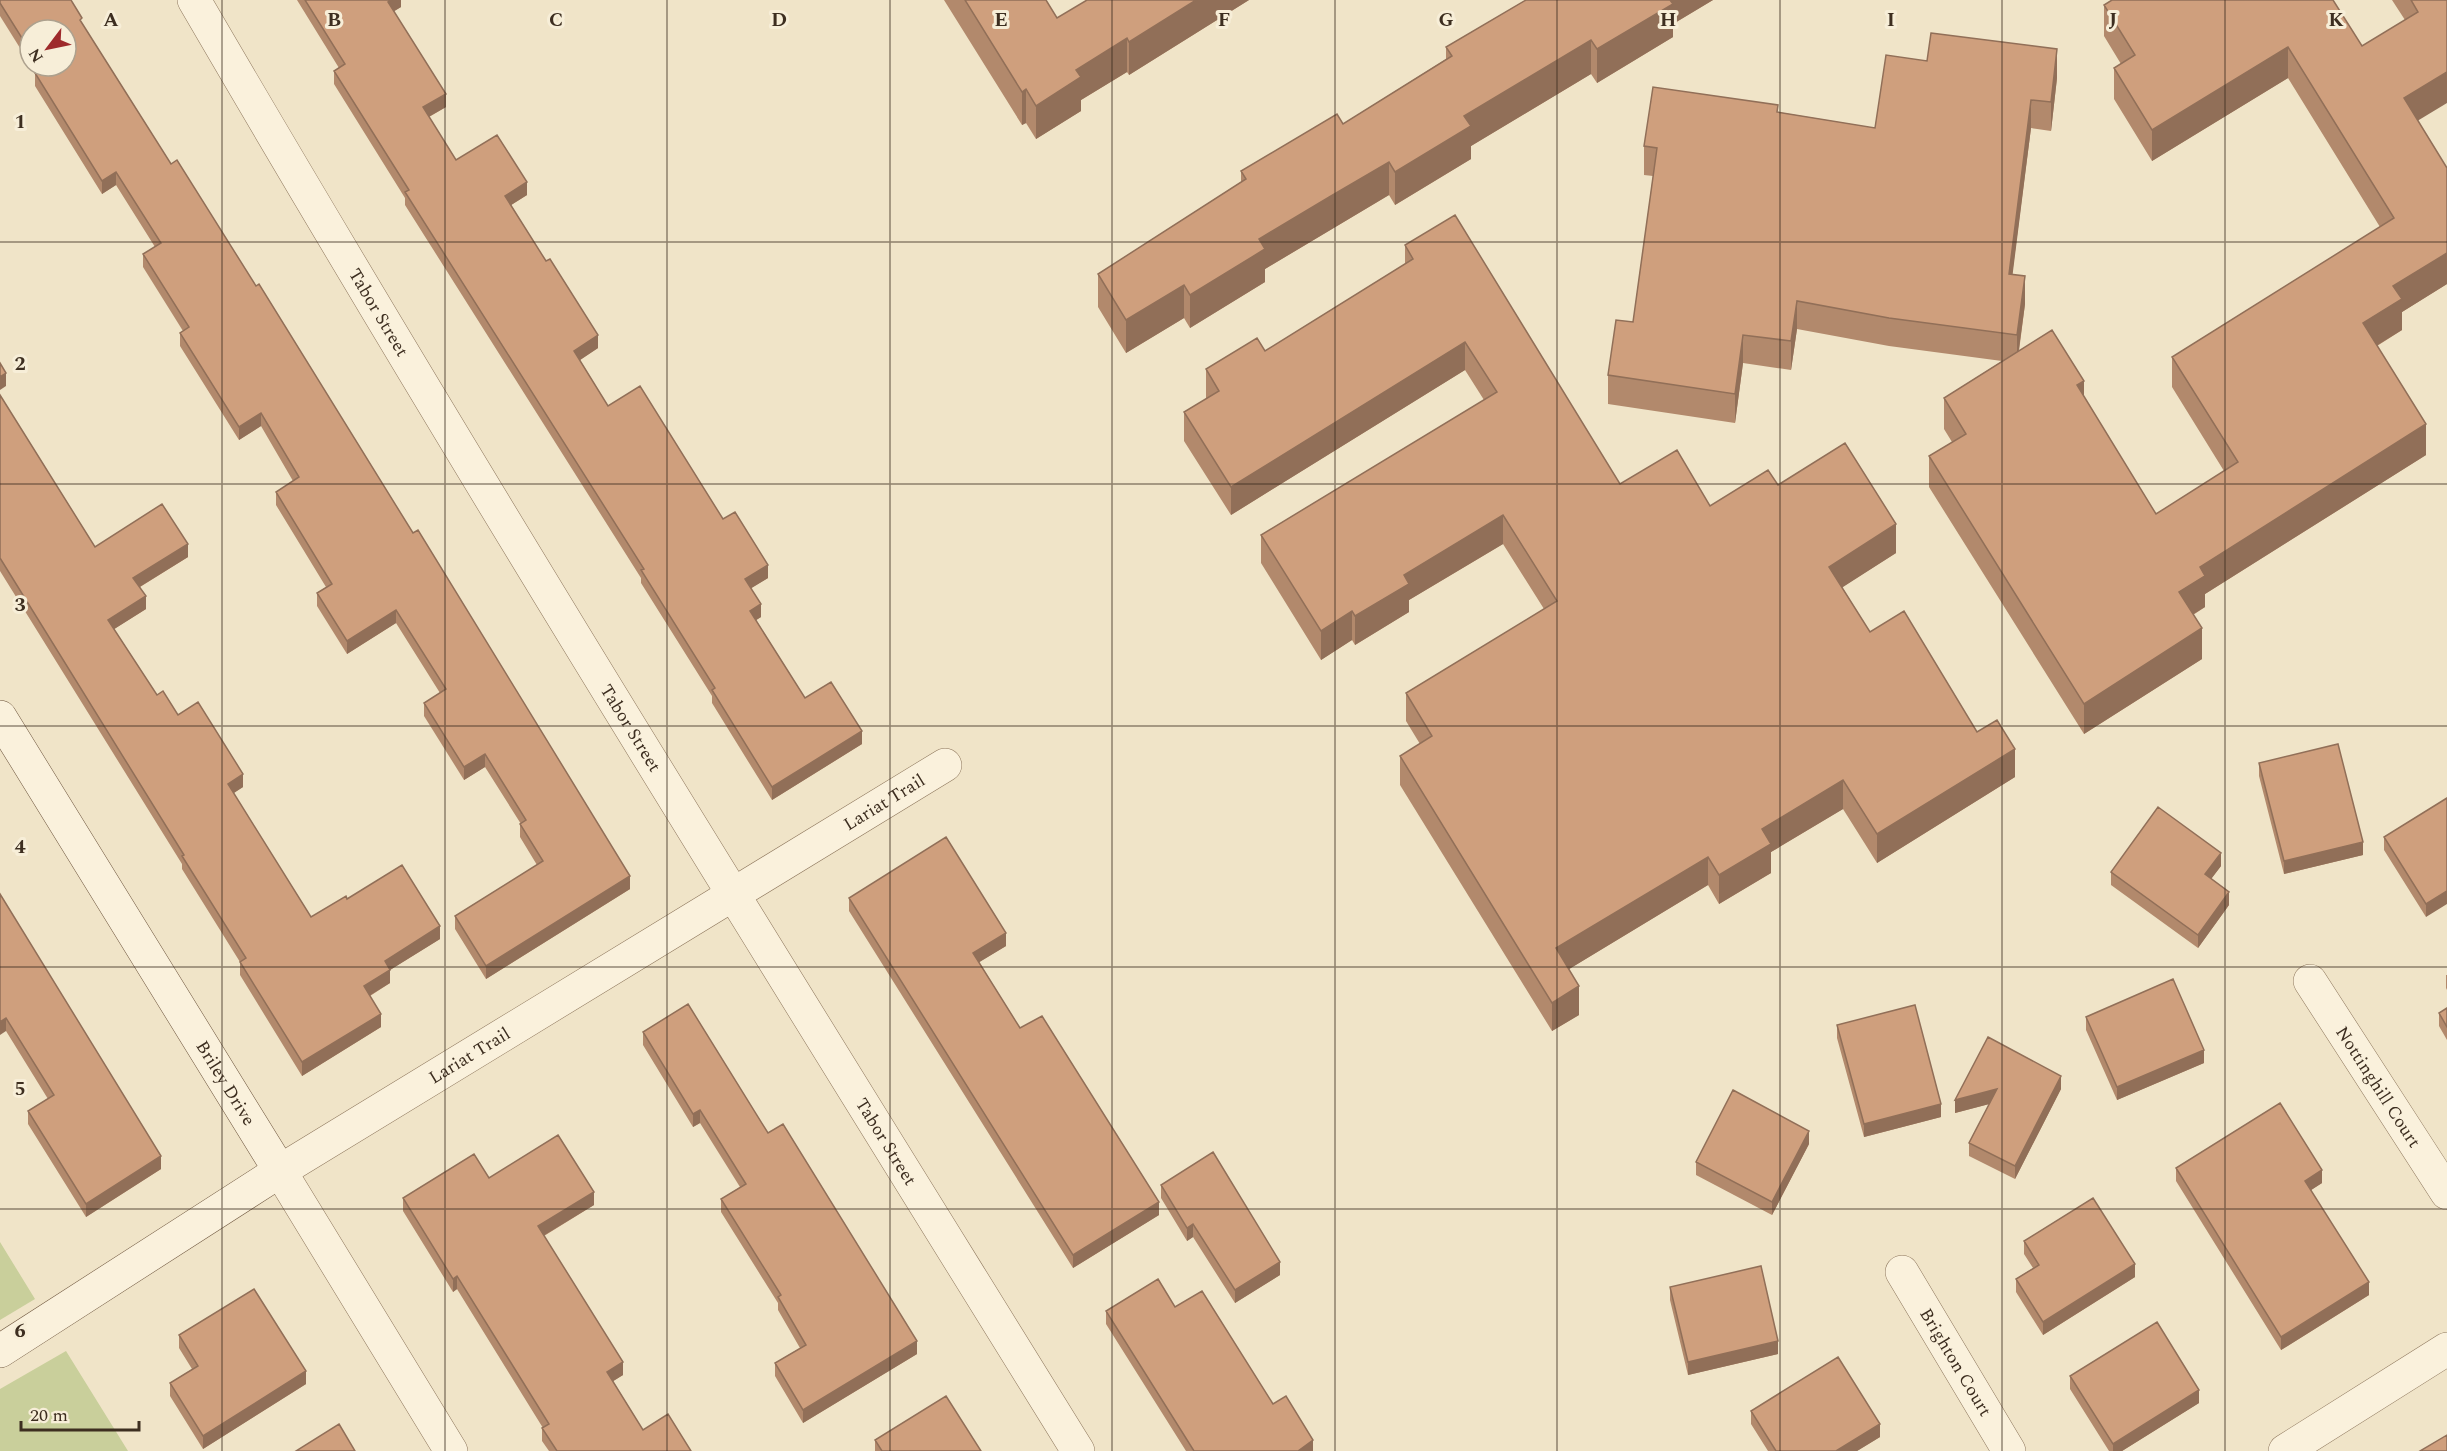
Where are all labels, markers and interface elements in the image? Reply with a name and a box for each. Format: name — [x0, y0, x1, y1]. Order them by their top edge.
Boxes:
text: A — [103, 5, 119, 35]
text: B — [327, 5, 341, 35]
text: C — [549, 5, 563, 35]
text: D — [771, 5, 787, 35]
text: E — [994, 5, 1008, 35]
text: F — [1218, 5, 1230, 35]
text: G — [1438, 5, 1454, 35]
text: H — [1660, 5, 1676, 35]
text: I — [1887, 5, 1895, 35]
text: J — [2109, 5, 2117, 35]
text: K — [2328, 5, 2344, 35]
north arrow — [18, 18, 78, 78]
text: N — [22, 44, 50, 67]
text: 1 — [14, 107, 26, 137]
street label: Tabor Street — [342, 263, 416, 362]
text: 2 — [14, 349, 26, 379]
text: 3 — [14, 590, 26, 620]
street label: Tabor Street — [593, 679, 668, 777]
street label: Lariat Trail — [838, 767, 930, 837]
text: 4 — [14, 832, 26, 862]
street label: Lariat Trail — [423, 1020, 515, 1091]
street label: Nottinghill Court — [2329, 1021, 2428, 1153]
street label: Briley Drive — [189, 1035, 262, 1131]
text: 5 — [14, 1074, 26, 1104]
street label: Tabor Street — [849, 1092, 924, 1191]
street label: Brighton Court — [1913, 1303, 1999, 1422]
text: 6 — [14, 1316, 26, 1346]
scale bar — [21, 1394, 140, 1432]
text: 20 m — [30, 1402, 68, 1429]

